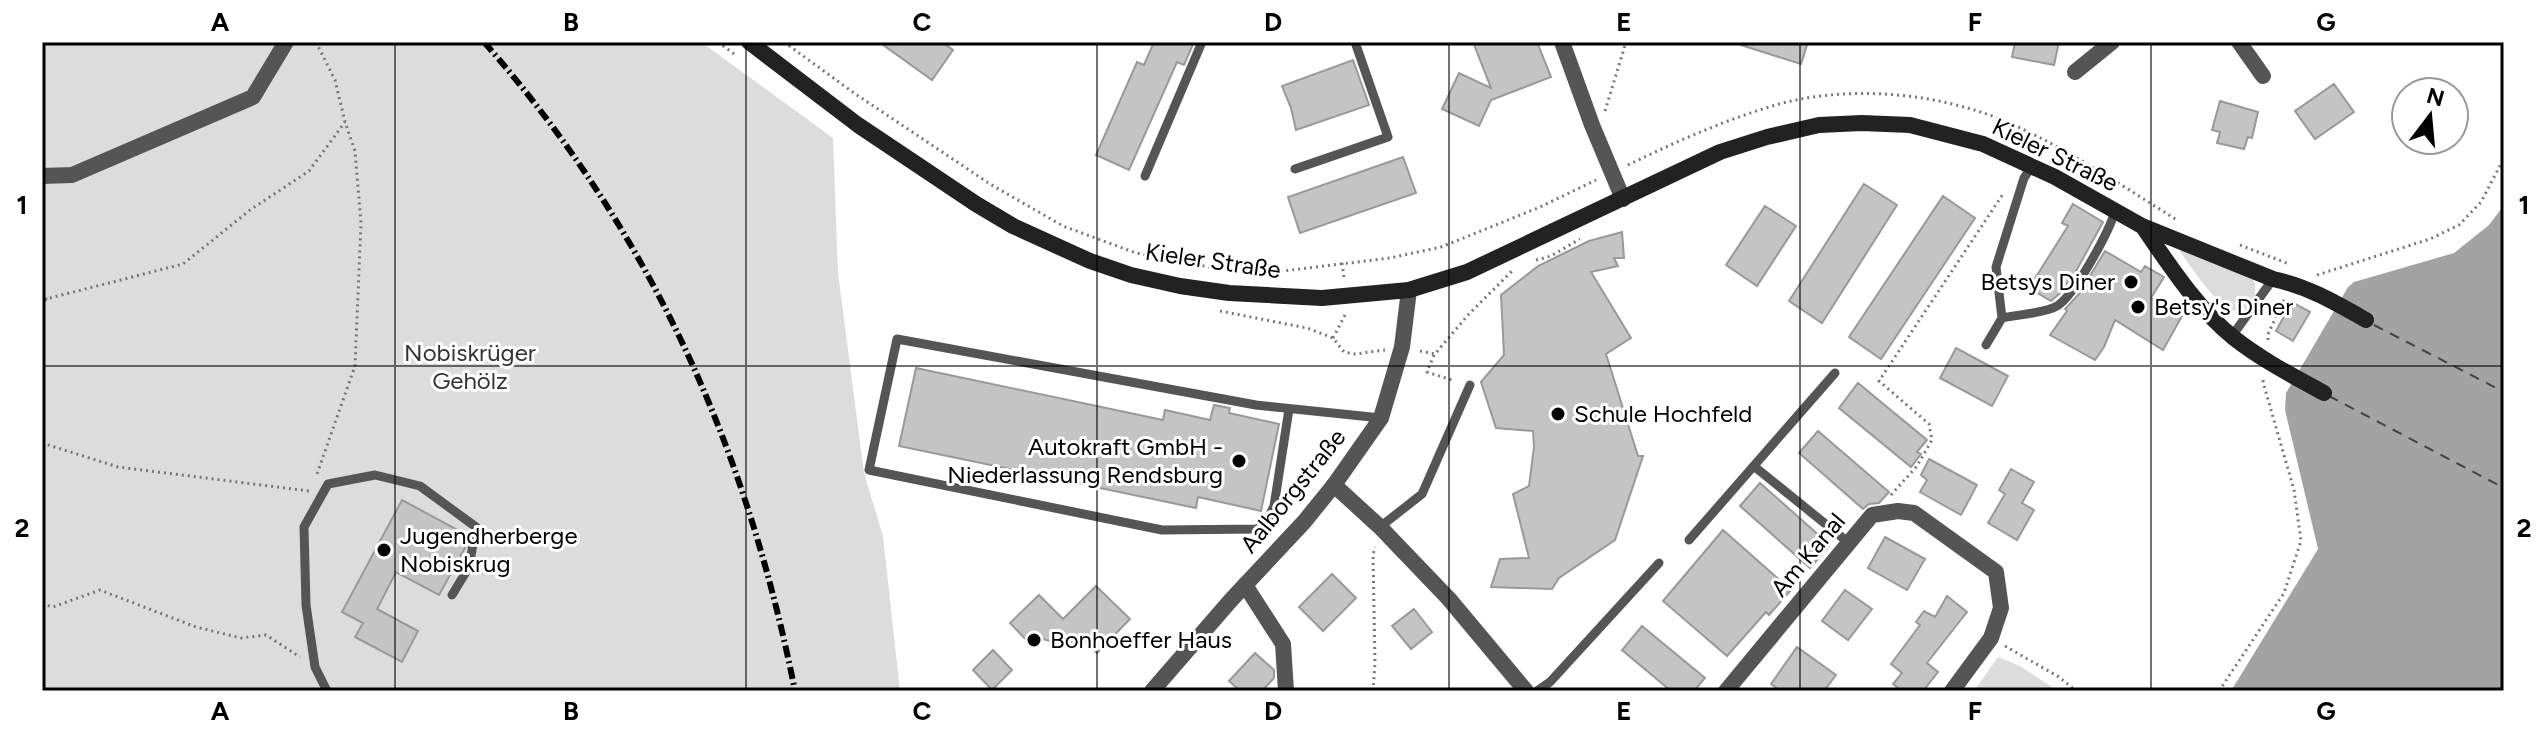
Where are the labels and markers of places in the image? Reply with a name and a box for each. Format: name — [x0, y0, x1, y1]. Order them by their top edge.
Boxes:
place label: Betsys Diner — [1981, 267, 2115, 296]
marker: Betsys Diner — [2122, 273, 2140, 291]
place label: Betsy's Diner — [2154, 292, 2293, 321]
marker: Betsy's Diner — [2129, 298, 2147, 316]
place label: Schule Hochfeld — [1574, 399, 1752, 428]
marker: Schule Hochfeld — [1549, 405, 1567, 423]
place label: Autokraft GmbH - Niederlassung Rendsburg — [947, 432, 1223, 489]
marker: Autokraft GmbH - Niederlassung Rendsburg — [1230, 452, 1248, 470]
place label: Jugendherberge Nobiskrug — [400, 521, 577, 578]
marker: Jugendherberge Nobiskrug — [375, 541, 393, 559]
place label: Bonhoeffer Haus — [1050, 625, 1232, 654]
marker: Bonhoeffer Haus — [1025, 631, 1043, 649]

